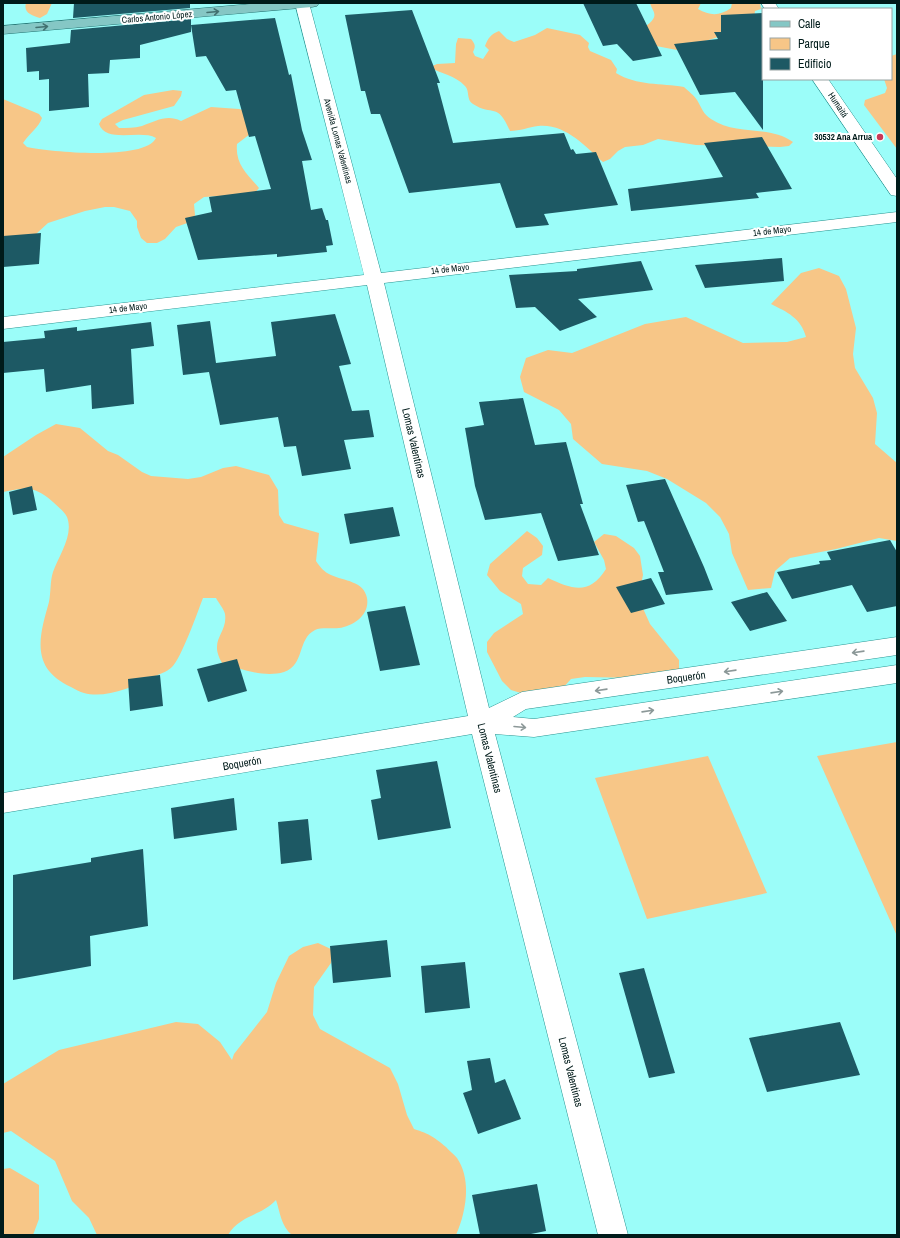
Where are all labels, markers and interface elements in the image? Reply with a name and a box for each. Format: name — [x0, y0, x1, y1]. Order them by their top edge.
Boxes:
street label: Carlos Antonio López — [121, 8, 193, 26]
one-way arrow — [206, 8, 219, 15]
legend — [762, 8, 892, 80]
text: Calle — [798, 16, 820, 32]
one-way arrow — [35, 23, 48, 31]
text: Parque — [798, 36, 830, 52]
text: Edificio — [798, 56, 831, 72]
street label: Humaitá — [825, 90, 851, 120]
street label: Avenida Lomas Valentinas — [321, 96, 355, 185]
place label: 30532 Ana Arrua — [814, 131, 873, 143]
marker: 30532 Ana Arrua — [875, 132, 885, 142]
street label: 14 de Mayo — [752, 223, 792, 239]
street label: 14 de Mayo — [430, 261, 470, 277]
street label: 14 de Mayo — [108, 300, 148, 316]
street label: Lomas Valentinas — [399, 407, 429, 480]
one-way arrow — [852, 648, 865, 656]
street label: Boquerón — [666, 667, 706, 687]
one-way arrow — [724, 667, 737, 675]
one-way arrow — [595, 686, 608, 694]
one-way arrow — [770, 688, 783, 696]
one-way arrow — [641, 707, 654, 715]
street label: Lomas Valentinas — [475, 722, 506, 795]
one-way arrow — [513, 723, 526, 730]
street label: Boquerón — [222, 753, 262, 773]
street label: Lomas Valentinas — [556, 1036, 587, 1109]

